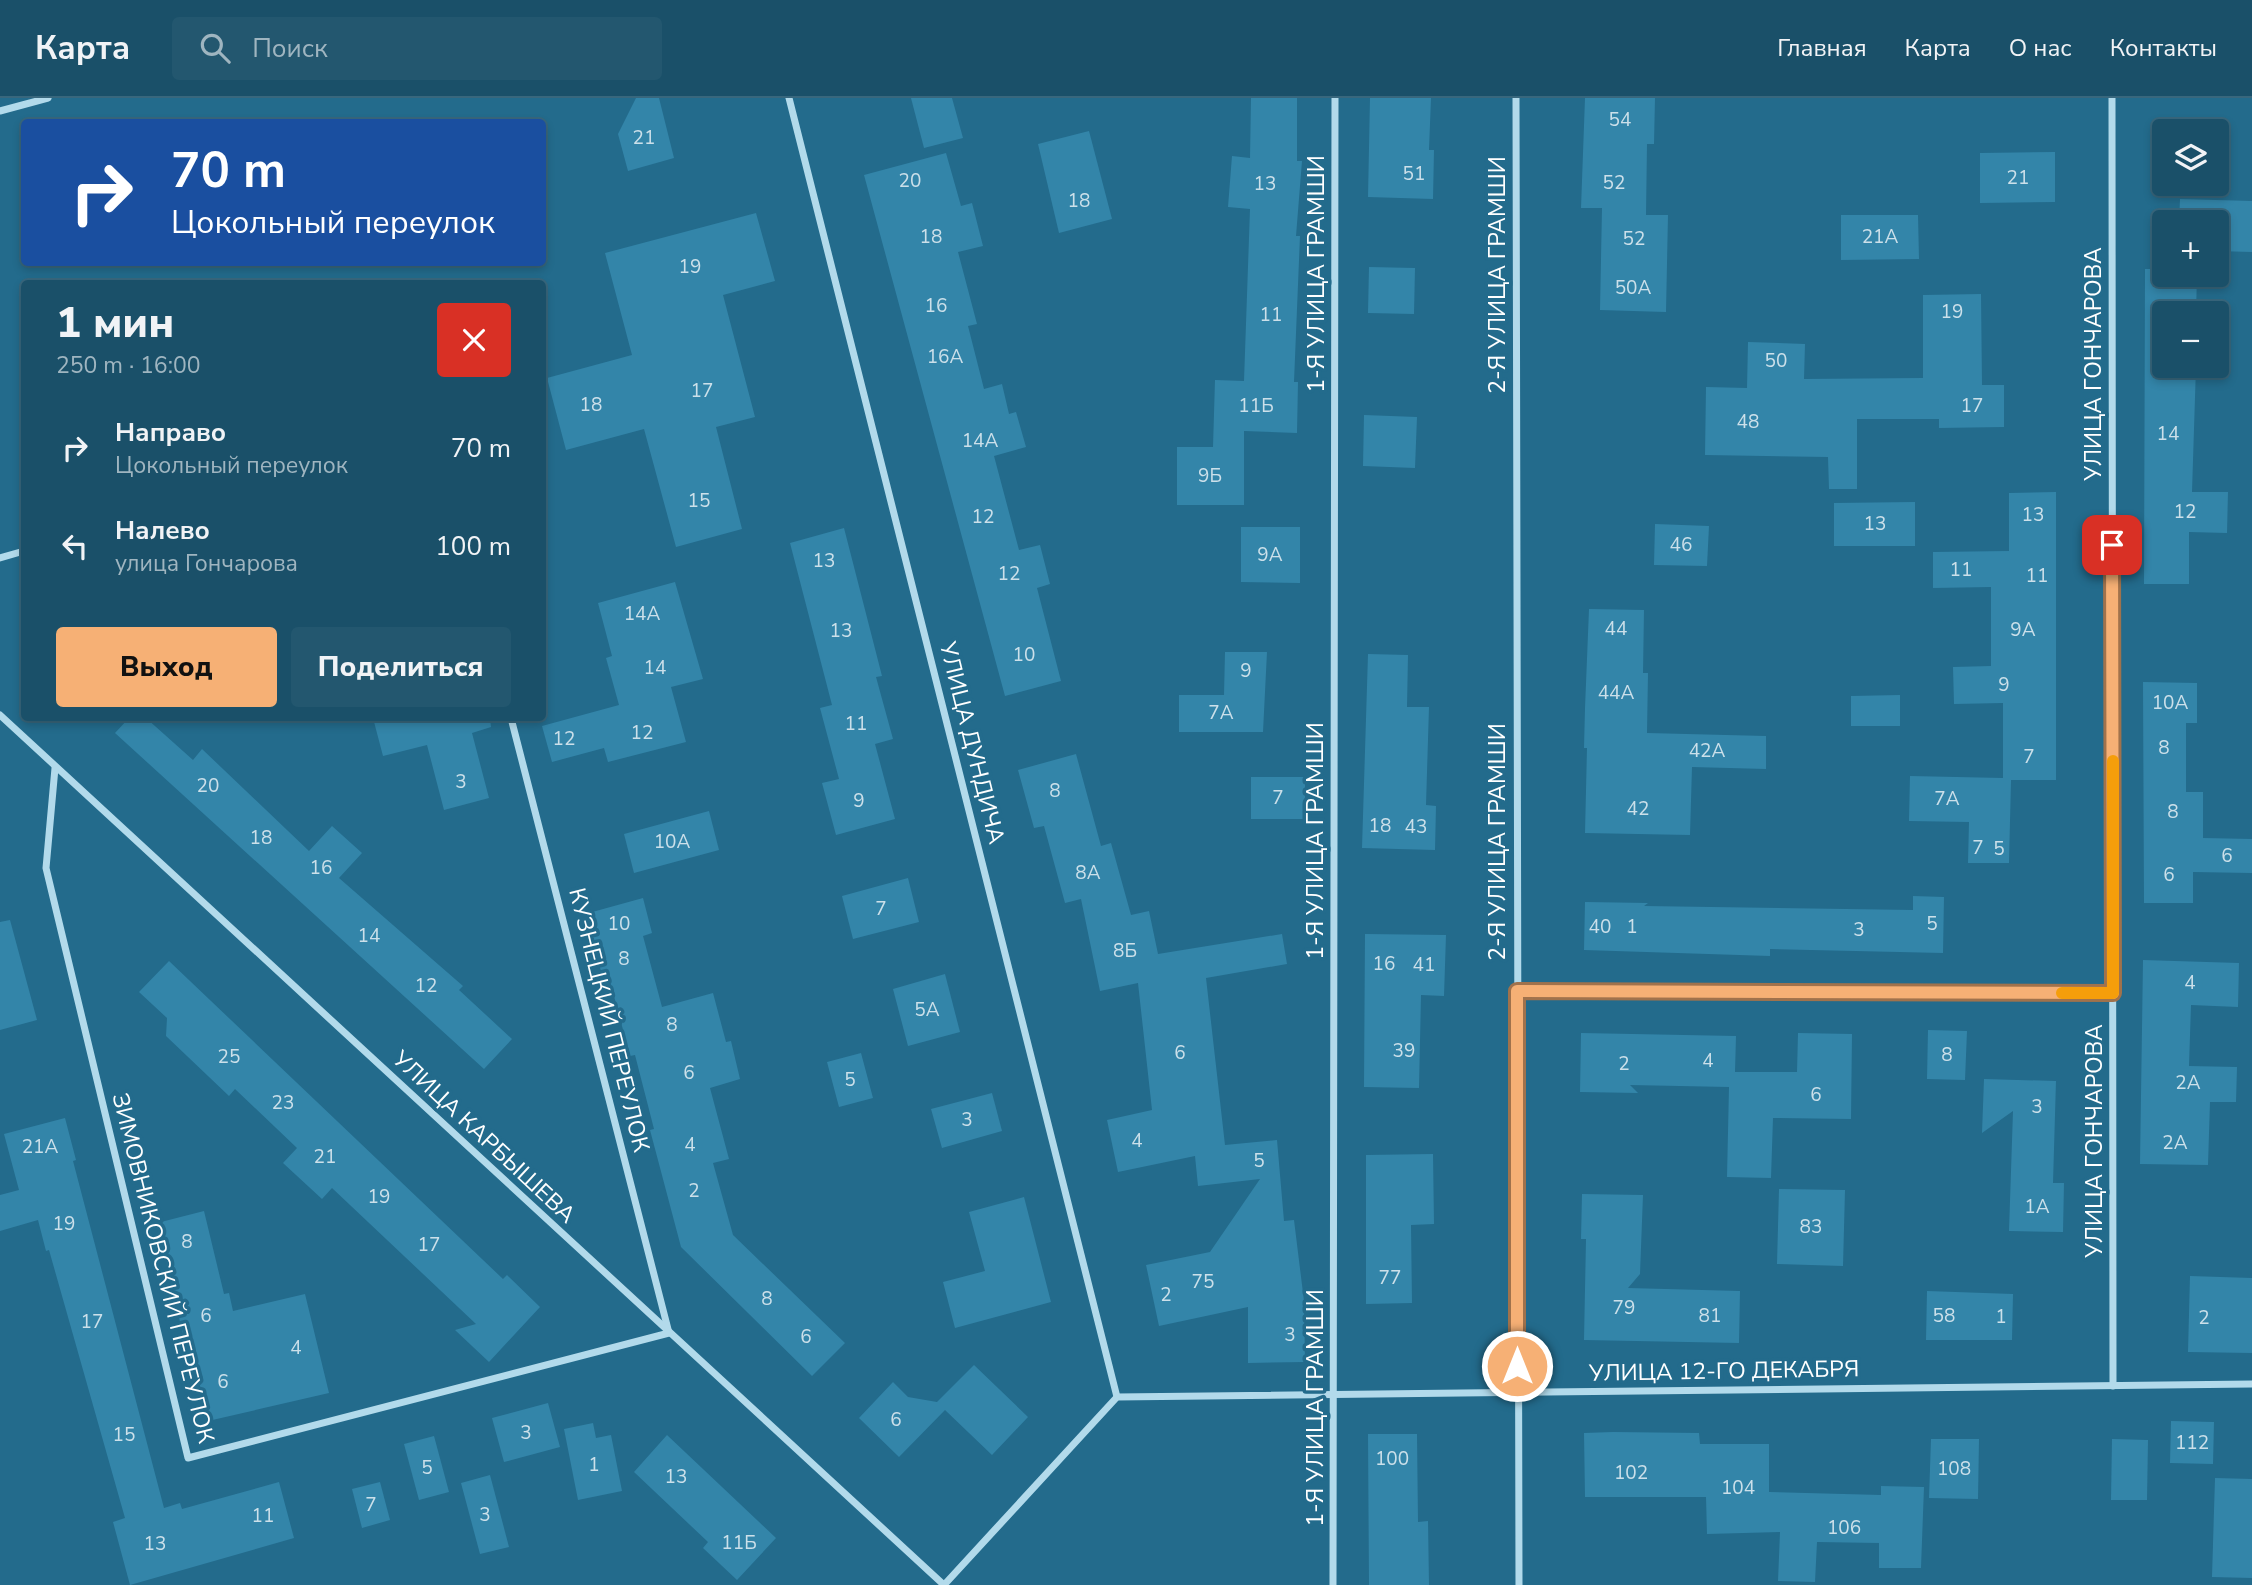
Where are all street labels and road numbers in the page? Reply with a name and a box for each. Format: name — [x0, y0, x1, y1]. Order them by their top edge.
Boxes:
street label: 1-Я УЛИЦА ГРАМШИ — [1301, 155, 1332, 393]
street label: 2-Я УЛИЦА ГРАМШИ — [1482, 156, 1513, 394]
street label: УЛИЦА ГОНЧАРОВА — [2078, 247, 2109, 482]
street label: УЛИЦА ДУНДИЧА — [932, 638, 1012, 847]
street label: 1-Я УЛИЦА ГРАМШИ — [1300, 722, 1331, 960]
street label: 2-Я УЛИЦА ГРАМШИ — [1482, 723, 1513, 961]
street label: КУЗНЕЦКИЙ ПЕРЕУЛОК — [561, 885, 657, 1155]
street label: УЛИЦА ГОНЧАРОВА — [2079, 1024, 2110, 1259]
street label: УЛИЦА КАРБЫШЕВА — [385, 1043, 582, 1230]
street label: ЗИМОВНИКОВСКИЙ ПЕРЕУЛОК — [104, 1090, 222, 1447]
street label: 1-Я УЛИЦА ГРАМШИ — [1300, 1289, 1331, 1527]
street label: УЛИЦА 12-ГО ДЕКАБРЯ — [1588, 1353, 1859, 1389]

